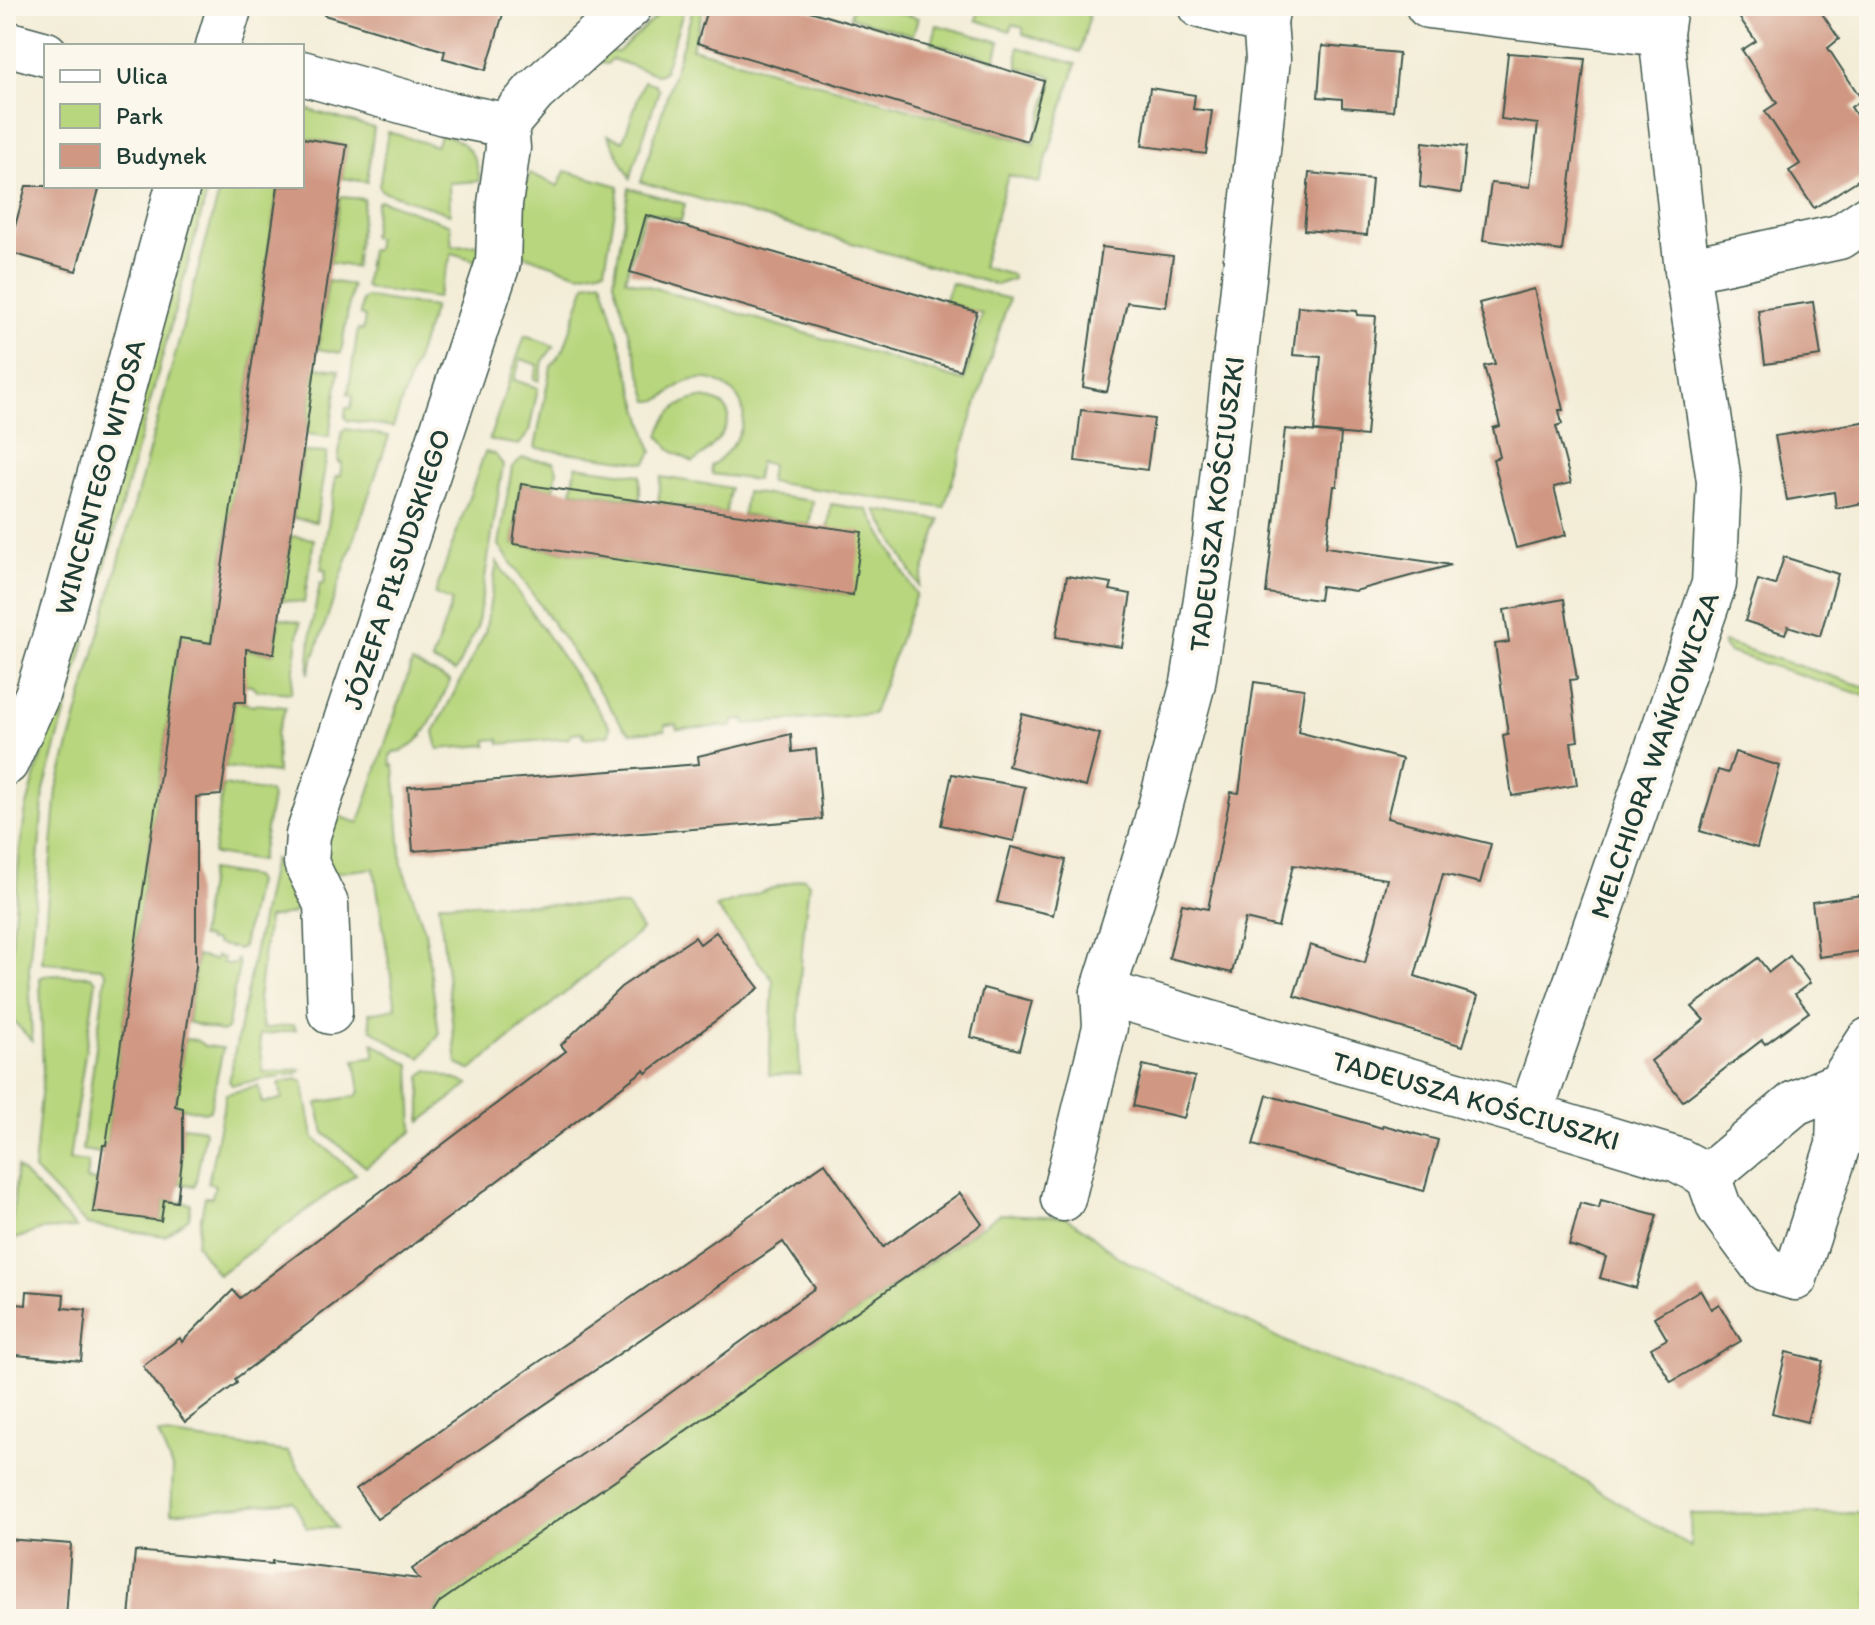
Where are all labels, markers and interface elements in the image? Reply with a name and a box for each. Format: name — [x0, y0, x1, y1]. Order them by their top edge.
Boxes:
legend — [44, 44, 304, 188]
text: Ulica — [116, 61, 168, 90]
text: Park — [116, 101, 163, 130]
text: Budynek — [116, 141, 207, 170]
street label: WINCENTEGO WITOSA — [46, 335, 152, 618]
street label: TADEUSZA KOŚCIUSZKI — [1181, 354, 1251, 654]
street label: JÓZEFA PIŁSUDSKIEGO — [335, 424, 457, 714]
street label: MELCHIORA WAŃKOWICZA — [1582, 587, 1726, 923]
street label: TADEUSZA KOŚCIUSZKI — [1328, 1043, 1624, 1157]

